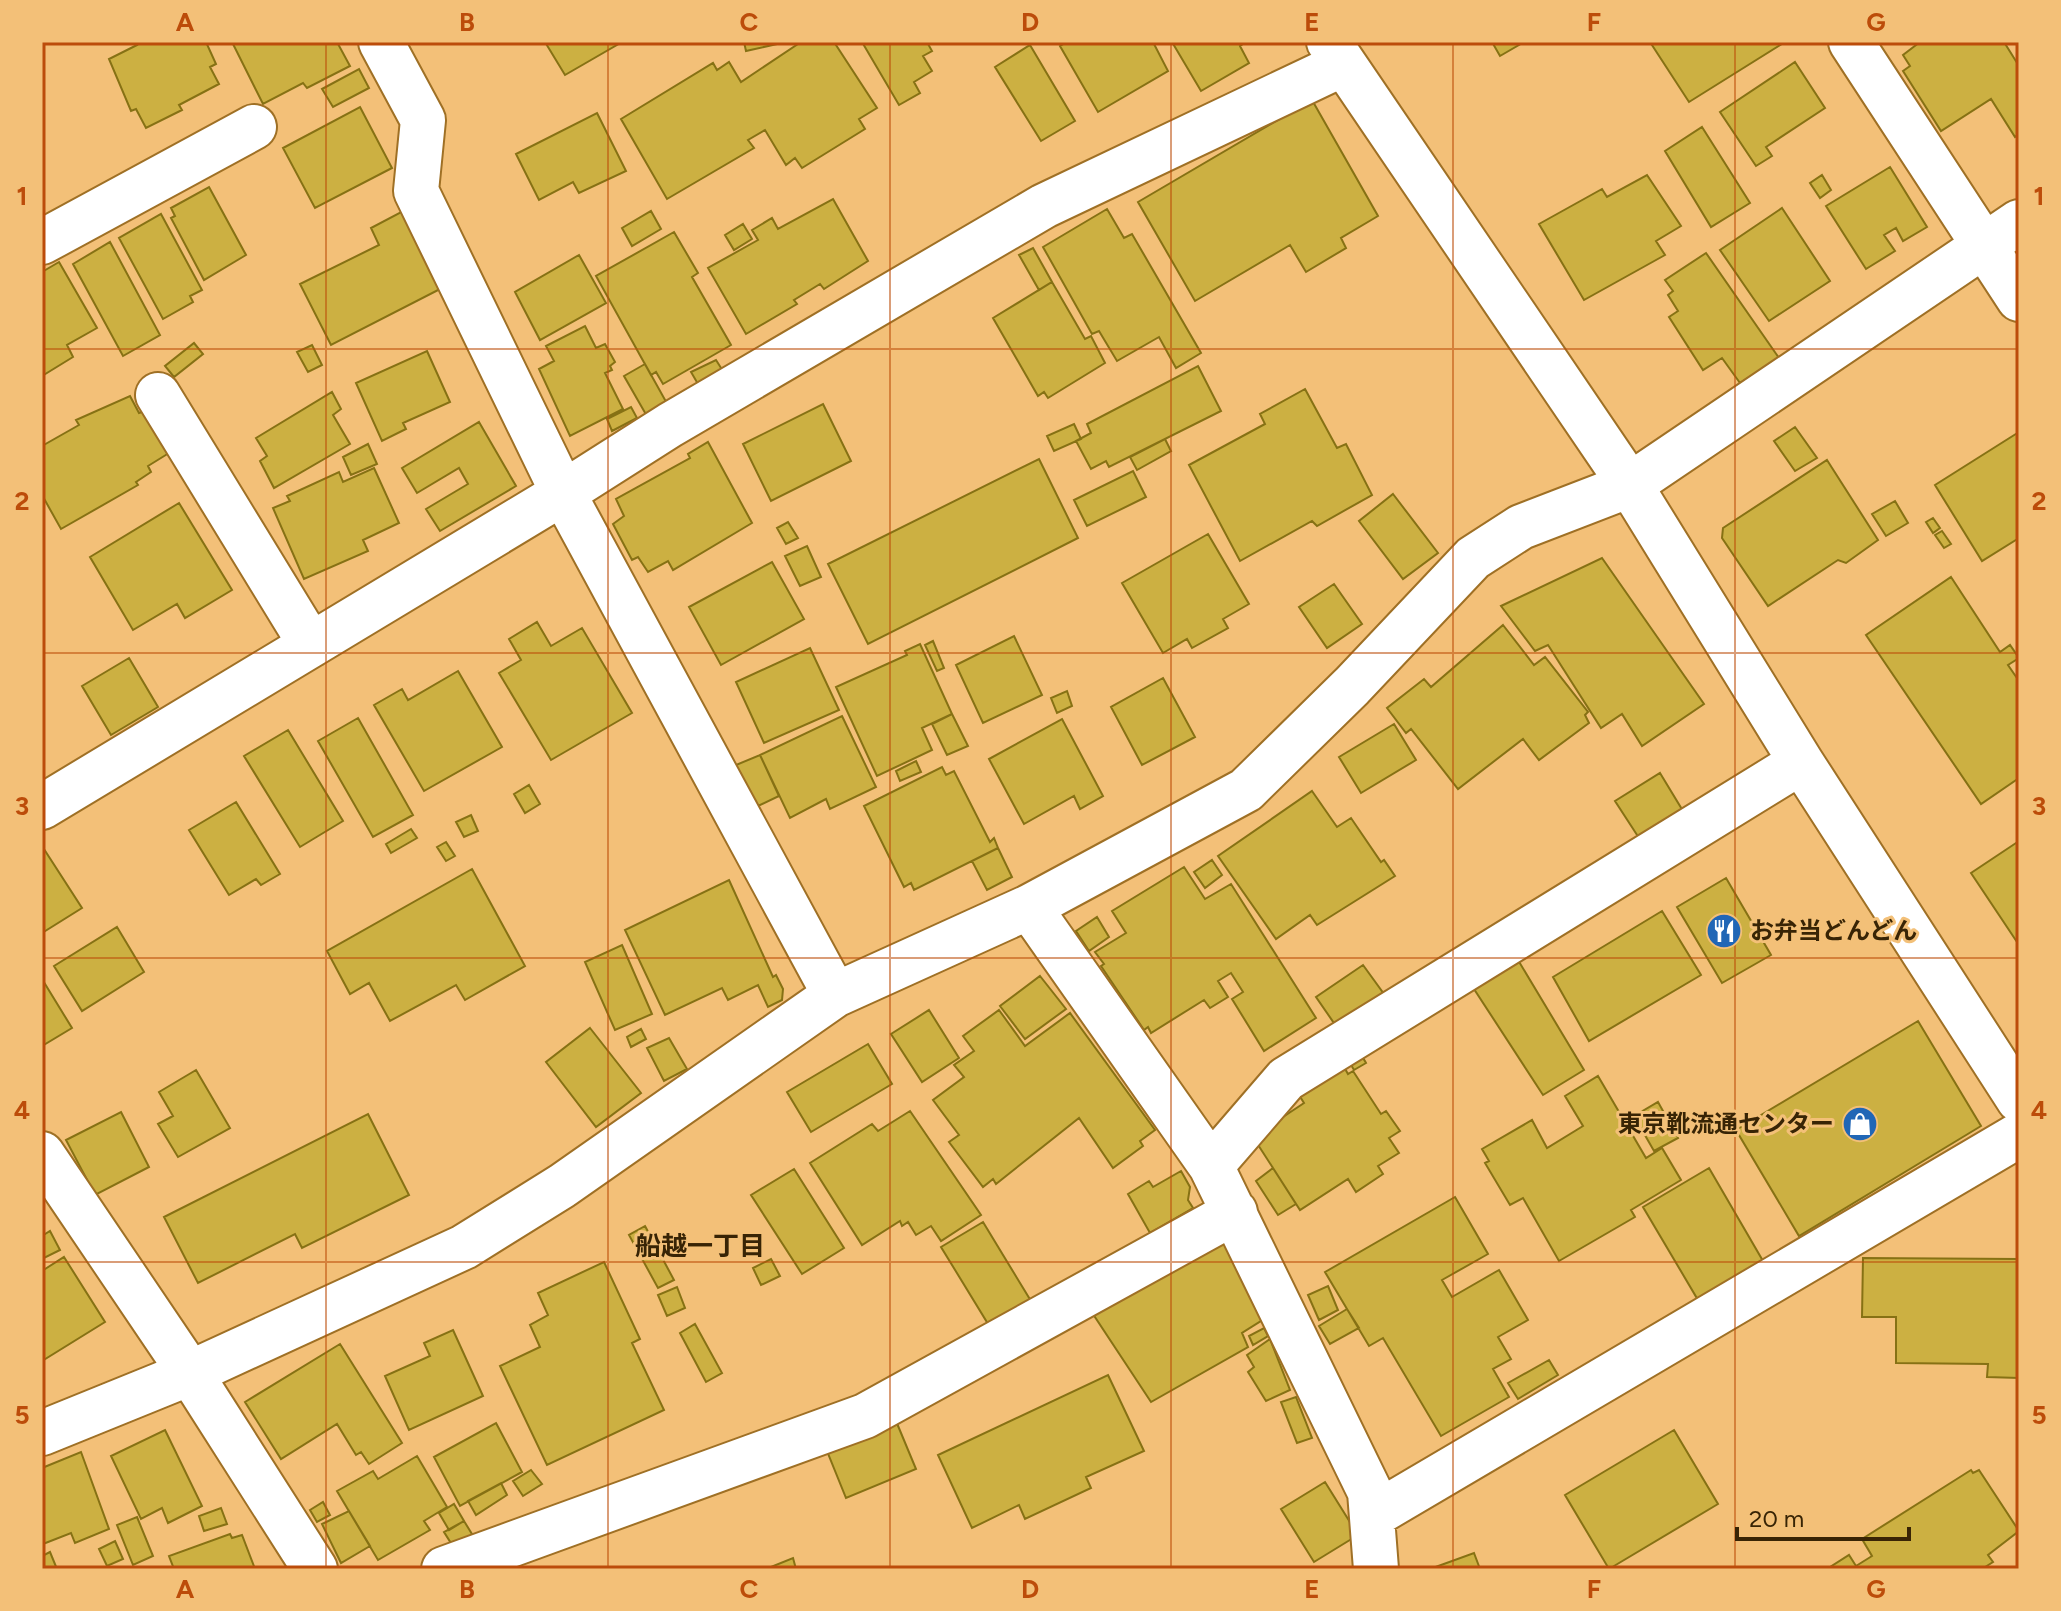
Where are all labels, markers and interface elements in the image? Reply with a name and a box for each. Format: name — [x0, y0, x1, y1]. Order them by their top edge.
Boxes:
text: A — [176, 6, 195, 38]
text: B — [459, 6, 475, 38]
text: C — [740, 6, 759, 38]
text: D — [1021, 6, 1039, 38]
text: E — [1304, 6, 1320, 38]
text: F — [1587, 6, 1601, 38]
text: G — [1866, 6, 1886, 38]
text: 1 — [17, 180, 27, 212]
text: 1 — [2034, 180, 2044, 212]
text: 2 — [14, 485, 30, 517]
text: 2 — [2031, 485, 2047, 517]
text: 3 — [15, 790, 29, 822]
text: 3 — [2032, 790, 2046, 822]
restaurant icon: お弁当どんどん — [1705, 912, 1743, 950]
place label: お弁当どんどん — [1750, 916, 1917, 945]
text: 4 — [14, 1094, 30, 1126]
text: 4 — [2031, 1094, 2047, 1126]
shop icon: 東京靴流通センター — [1841, 1105, 1879, 1143]
place label: 東京靴流通センター — [1618, 1109, 1834, 1138]
district label: 船越一丁目 — [635, 1230, 765, 1262]
text: 5 — [14, 1399, 30, 1431]
text: 5 — [2031, 1399, 2047, 1431]
scale bar — [1737, 1491, 1909, 1541]
text: 20 m — [1749, 1504, 1804, 1533]
text: A — [176, 1573, 195, 1605]
text: B — [459, 1573, 475, 1605]
text: C — [740, 1573, 759, 1605]
text: D — [1021, 1573, 1039, 1605]
text: E — [1304, 1573, 1320, 1605]
text: F — [1587, 1573, 1601, 1605]
text: G — [1866, 1573, 1886, 1605]

